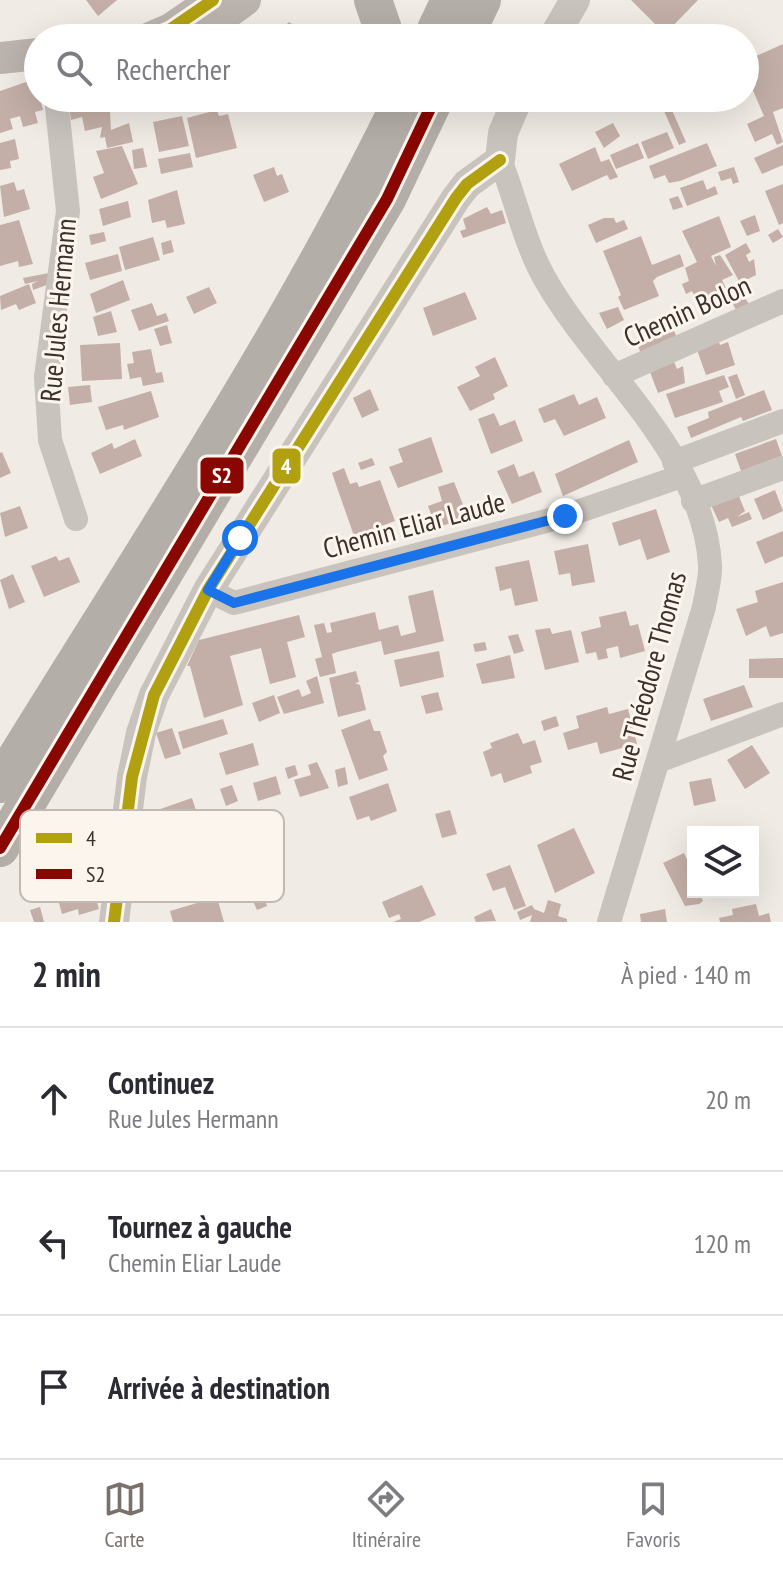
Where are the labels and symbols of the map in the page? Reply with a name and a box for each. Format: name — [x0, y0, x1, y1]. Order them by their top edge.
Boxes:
street label: Rue Jules Hermann — [31, 217, 84, 403]
street label: Chemin Bolon — [617, 266, 756, 355]
line badge: 4 — [271, 447, 302, 485]
text: 4 — [281, 452, 292, 480]
line badge: S2 — [199, 456, 245, 495]
text: S2 — [212, 461, 232, 489]
street label: Chemin Eliar Laude — [319, 482, 509, 567]
route end — [547, 498, 583, 534]
route start — [222, 520, 258, 556]
street label: Rue Théodore Thomas — [603, 567, 694, 785]
legend — [20, 810, 284, 902]
text: 4 — [86, 824, 96, 852]
text: S2 — [86, 860, 105, 888]

